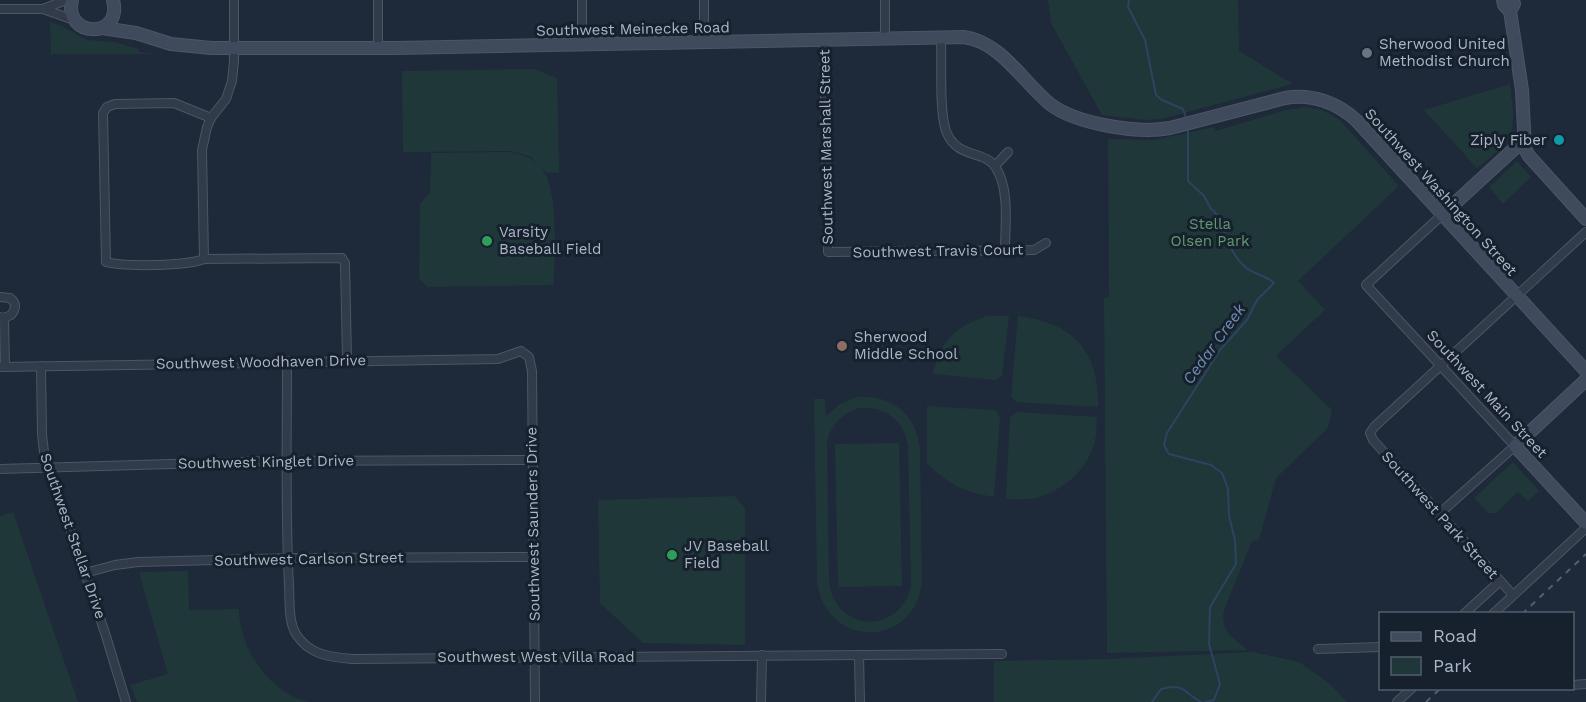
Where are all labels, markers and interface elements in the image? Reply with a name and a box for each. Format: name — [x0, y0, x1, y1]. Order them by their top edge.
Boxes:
street label: Southwest Meinecke Road — [536, 18, 730, 40]
place label: Sherwood United Methodist Church — [1379, 35, 1510, 70]
marker: Sherwood United Methodist Church — [1360, 46, 1374, 60]
street label: Southwest Marshall Street — [815, 49, 837, 245]
street label: Southwest Washington Street — [1361, 105, 1521, 280]
place label: Ziply Fiber — [1470, 131, 1547, 149]
marker: Ziply Fiber — [1552, 133, 1566, 147]
park label: Stella Olsen Park — [1170, 215, 1250, 250]
place label: Varsity Baseball Field — [499, 223, 601, 258]
marker: Varsity Baseball Field — [480, 234, 494, 248]
street label: Southwest Travis Court — [853, 240, 1024, 261]
water label: Cedar Creek — [1179, 299, 1250, 388]
street label: Southwest Main Street — [1423, 326, 1551, 462]
place label: Sherwood Middle School — [854, 328, 958, 363]
marker: Sherwood Middle School — [835, 339, 849, 353]
street label: Southwest Woodhaven Drive — [156, 351, 366, 373]
street label: Southwest Saunders Drive — [522, 427, 544, 621]
street label: Southwest Park Street — [1378, 447, 1503, 583]
street label: Southwest Stellar Drive — [36, 451, 110, 621]
street label: Southwest Kinglet Drive — [178, 451, 354, 473]
place label: JV Baseball Field — [684, 537, 769, 572]
street label: Southwest Carlson Street — [214, 548, 405, 570]
marker: JV Baseball Field — [665, 548, 679, 562]
legend — [1379, 612, 1574, 690]
text: Road — [1433, 625, 1477, 646]
street label: Southwest West Villa Road — [437, 648, 635, 666]
text: Park — [1433, 655, 1472, 676]

